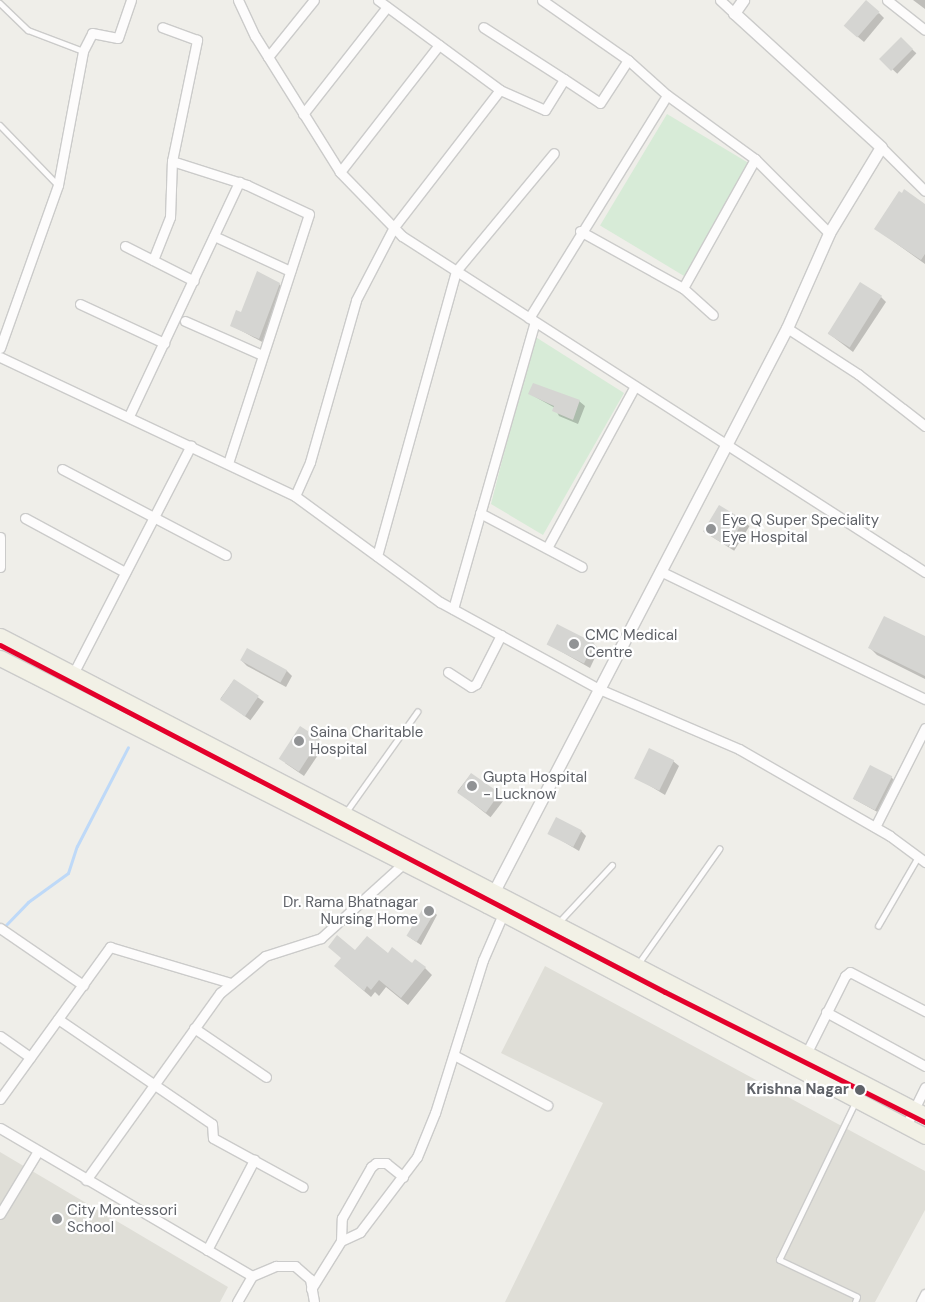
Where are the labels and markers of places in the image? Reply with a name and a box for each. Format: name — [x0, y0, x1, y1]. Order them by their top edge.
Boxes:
place label: Eye Q Super Speciality Eye Hospital — [722, 511, 879, 546]
marker: Eye Q Super Speciality Eye Hospital — [704, 522, 718, 536]
place label: CMC Medical Centre — [585, 626, 677, 661]
marker: CMC Medical Centre — [567, 637, 581, 651]
place label: Saina Charitable Hospital — [310, 723, 423, 758]
marker: Saina Charitable Hospital — [292, 734, 306, 748]
place label: Gupta Hospital - Lucknow — [483, 768, 587, 803]
marker: Gupta Hospital - Lucknow — [465, 779, 479, 793]
place label: Dr. Rama Bhatnagar Nursing Home — [283, 893, 418, 928]
marker: Dr. Rama Bhatnagar Nursing Home — [422, 904, 436, 918]
place label: Krishna Nagar — [747, 1081, 849, 1099]
marker: Krishna Nagar — [853, 1083, 867, 1097]
place label: City Montessori School — [67, 1201, 177, 1236]
marker: City Montessori School — [51, 1213, 63, 1225]

